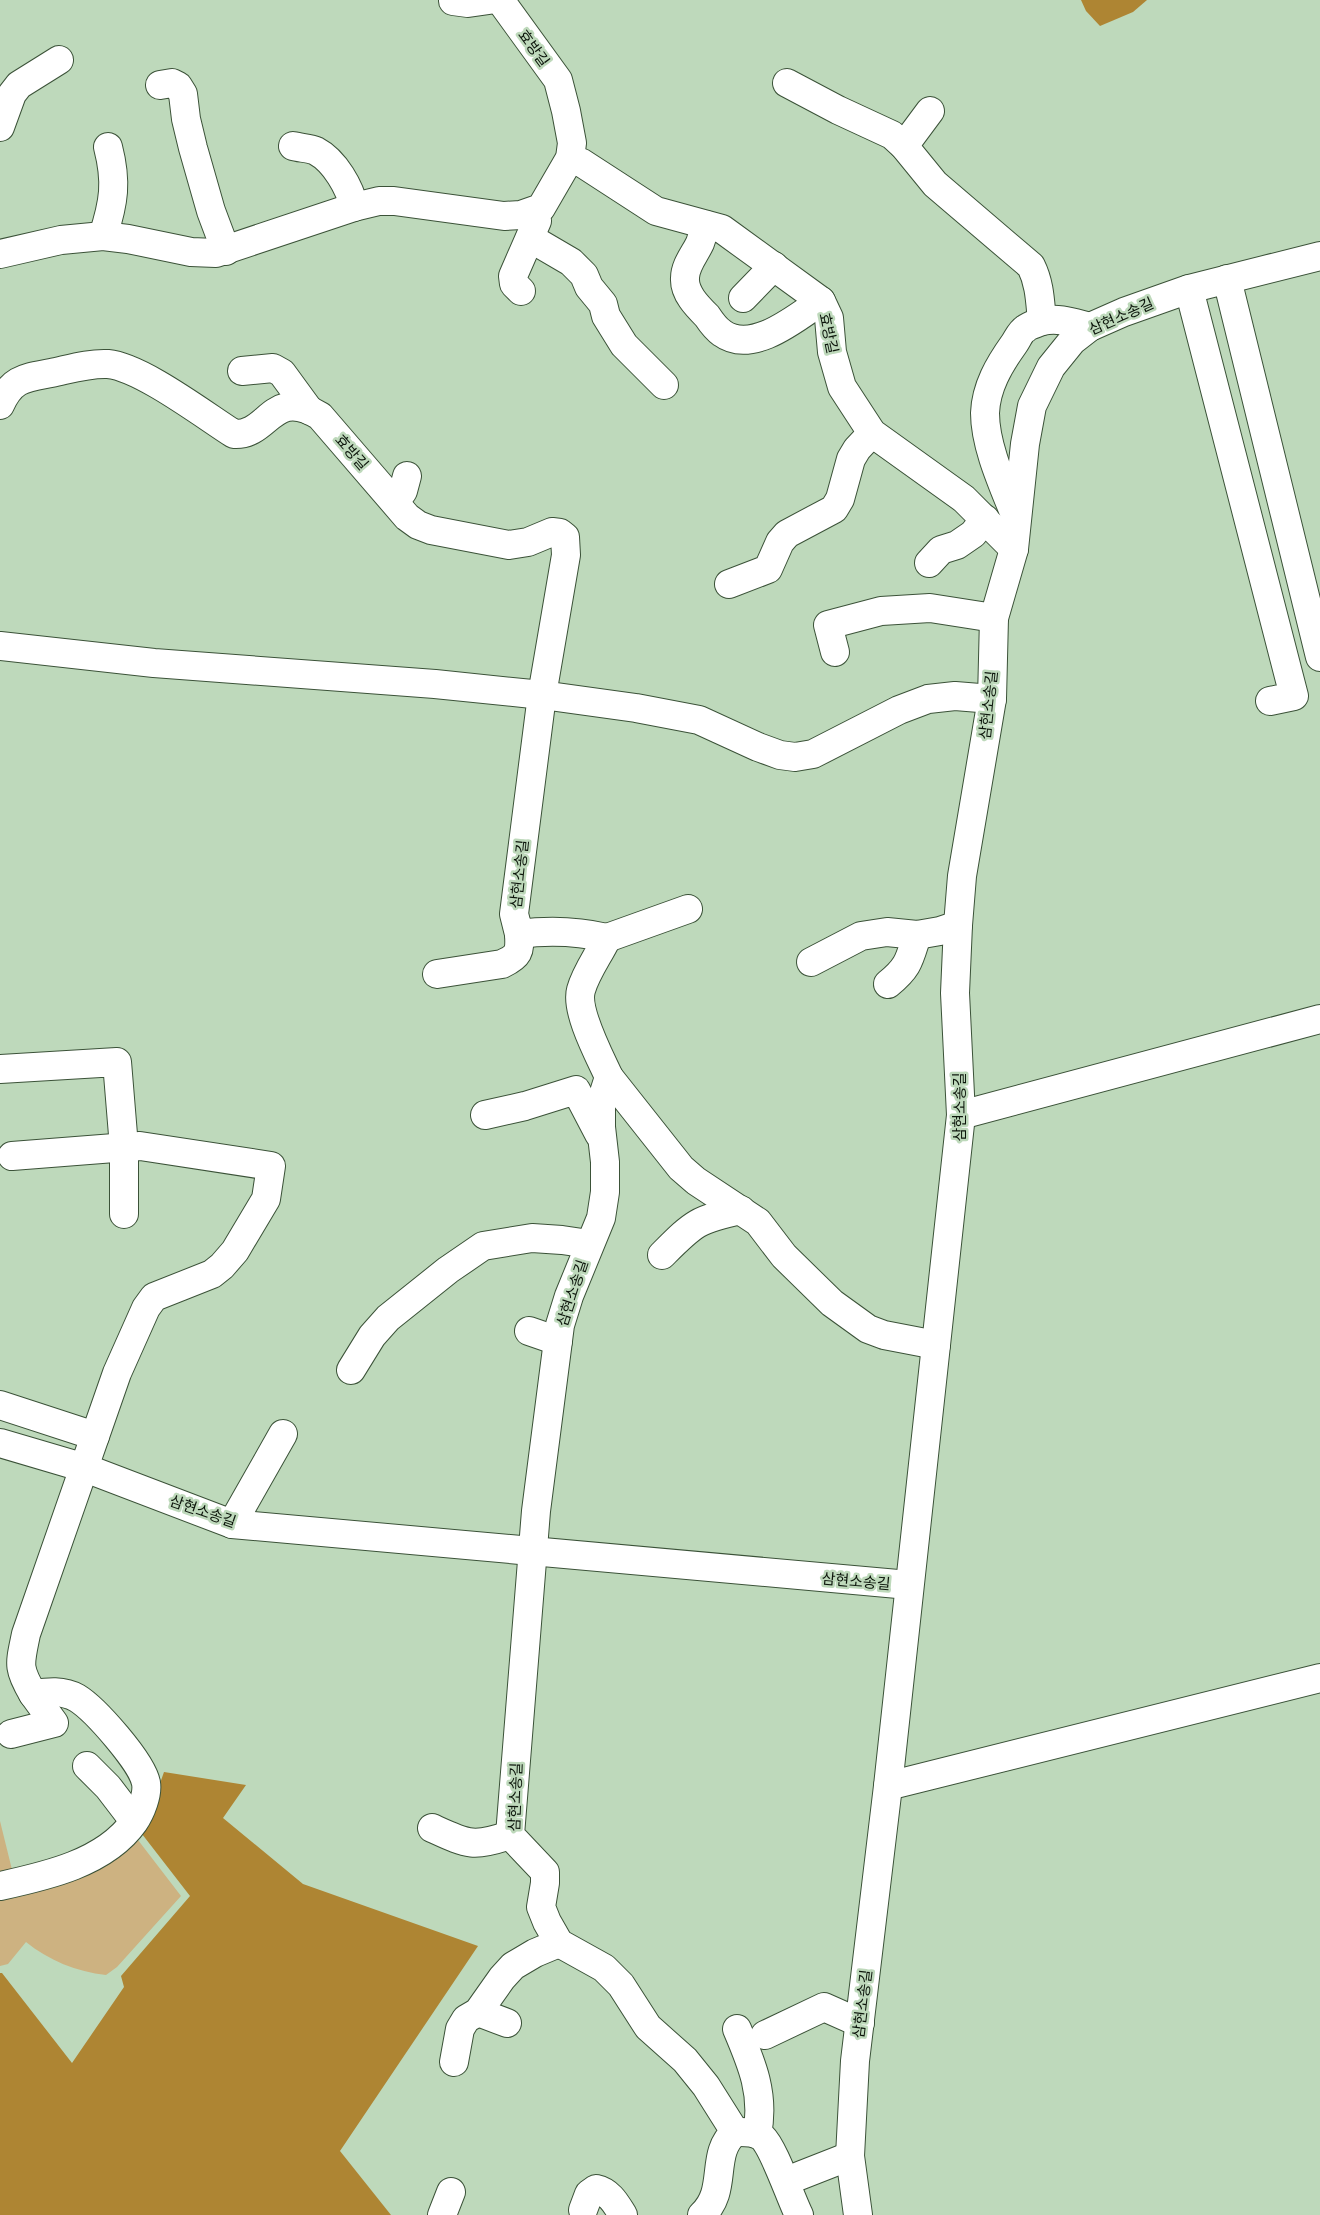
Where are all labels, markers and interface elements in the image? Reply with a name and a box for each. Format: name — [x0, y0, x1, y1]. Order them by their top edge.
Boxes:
street label: 효방길 — [514, 26, 554, 70]
street label: 삼현소송길 — [1086, 293, 1156, 339]
street label: 효방길 — [815, 311, 843, 355]
street label: 효방길 — [331, 430, 373, 474]
street label: 삼현소송길 — [975, 670, 1001, 740]
street label: 삼현소송길 — [506, 839, 532, 909]
street label: 삼현소송길 — [950, 1072, 969, 1142]
street label: 삼현소송길 — [552, 1257, 592, 1329]
street label: 삼현소송길 — [167, 1491, 239, 1531]
street label: 삼현소송길 — [821, 1569, 891, 1593]
street label: 삼현소송길 — [504, 1762, 526, 1832]
street label: 삼현소송길 — [848, 1969, 876, 2039]

